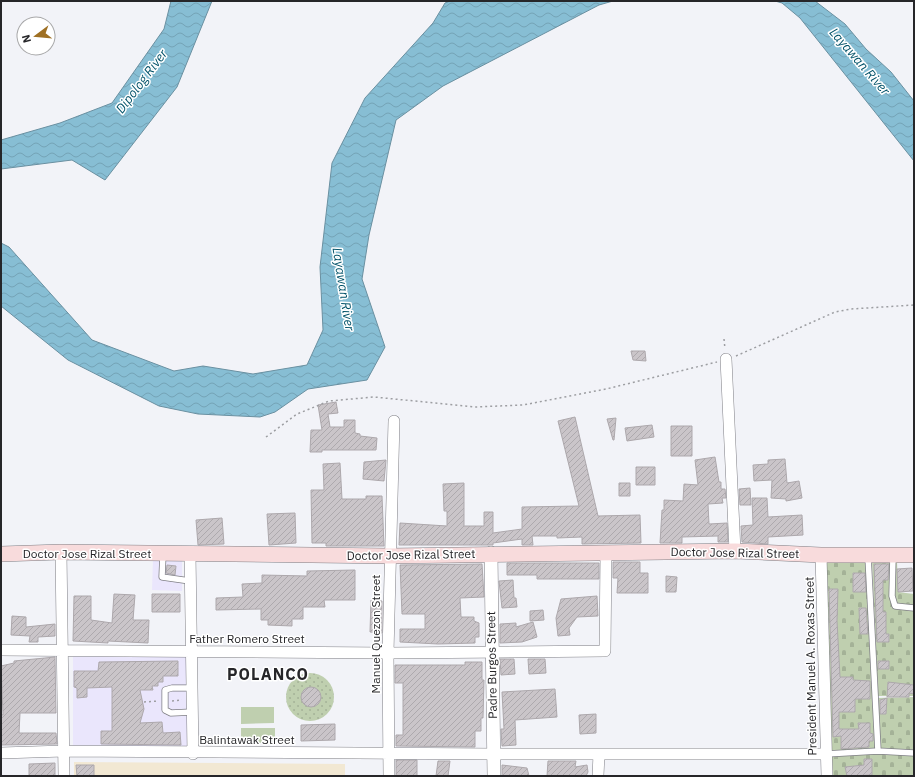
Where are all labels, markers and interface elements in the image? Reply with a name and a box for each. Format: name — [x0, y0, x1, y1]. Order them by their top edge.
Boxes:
north arrow — [16, 16, 56, 56]
water label: Layawan River — [826, 24, 894, 100]
text: N — [19, 33, 34, 45]
water label: Dipolog River — [112, 45, 172, 117]
water label: Layawan River — [329, 246, 359, 333]
street label: Doctor Jose Rizal Street — [671, 544, 799, 561]
street label: Doctor Jose Rizal Street — [23, 546, 151, 561]
street label: Doctor Jose Rizal Street — [347, 546, 475, 563]
street label: Manuel Quezon Street — [368, 574, 383, 694]
street label: President Manuel A. Roxas Street — [801, 576, 820, 756]
street label: Padre Burgos Street — [483, 611, 500, 719]
street label: Father Romero Street — [189, 631, 305, 646]
district label: POLANCO — [227, 664, 309, 684]
street label: Balintawak Street — [199, 732, 295, 747]

